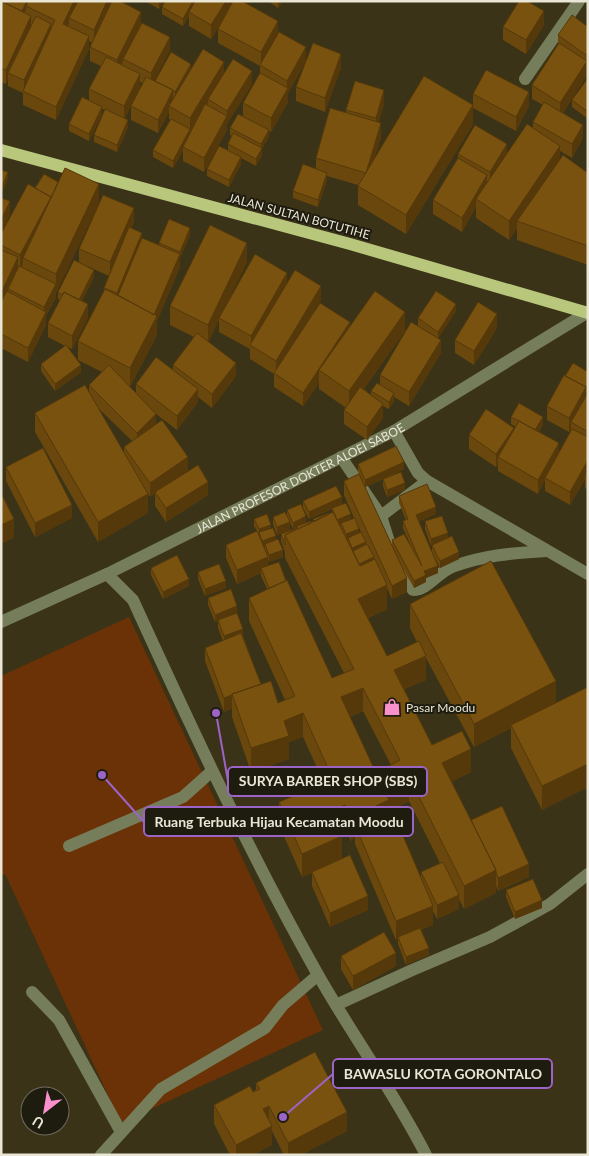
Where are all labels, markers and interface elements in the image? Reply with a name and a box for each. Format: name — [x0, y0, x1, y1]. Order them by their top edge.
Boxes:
street label: JALAN SULTAN BOTUTIHE — [227, 190, 372, 242]
street label: JALAN PROFESOR DOKTER ALOEI SABOE — [193, 419, 407, 536]
shop icon: Pasar Moodu — [382, 697, 402, 717]
place label: Pasar Moodu — [406, 700, 475, 715]
callout: SURYA BARBER SHOP (SBS) — [228, 767, 427, 796]
text: SURYA BARBER SHOP (SBS) — [239, 772, 417, 789]
callout: Ruang Terbuka Hijau Kecamatan Moodu — [144, 807, 413, 836]
text: Ruang Terbuka Hijau Kecamatan Moodu — [154, 813, 404, 830]
callout: BAWASLU KOTA GORONTALO — [333, 1059, 552, 1088]
text: BAWASLU KOTA GORONTALO — [344, 1065, 542, 1082]
north arrow — [20, 1086, 70, 1136]
text: U — [29, 1113, 47, 1133]

